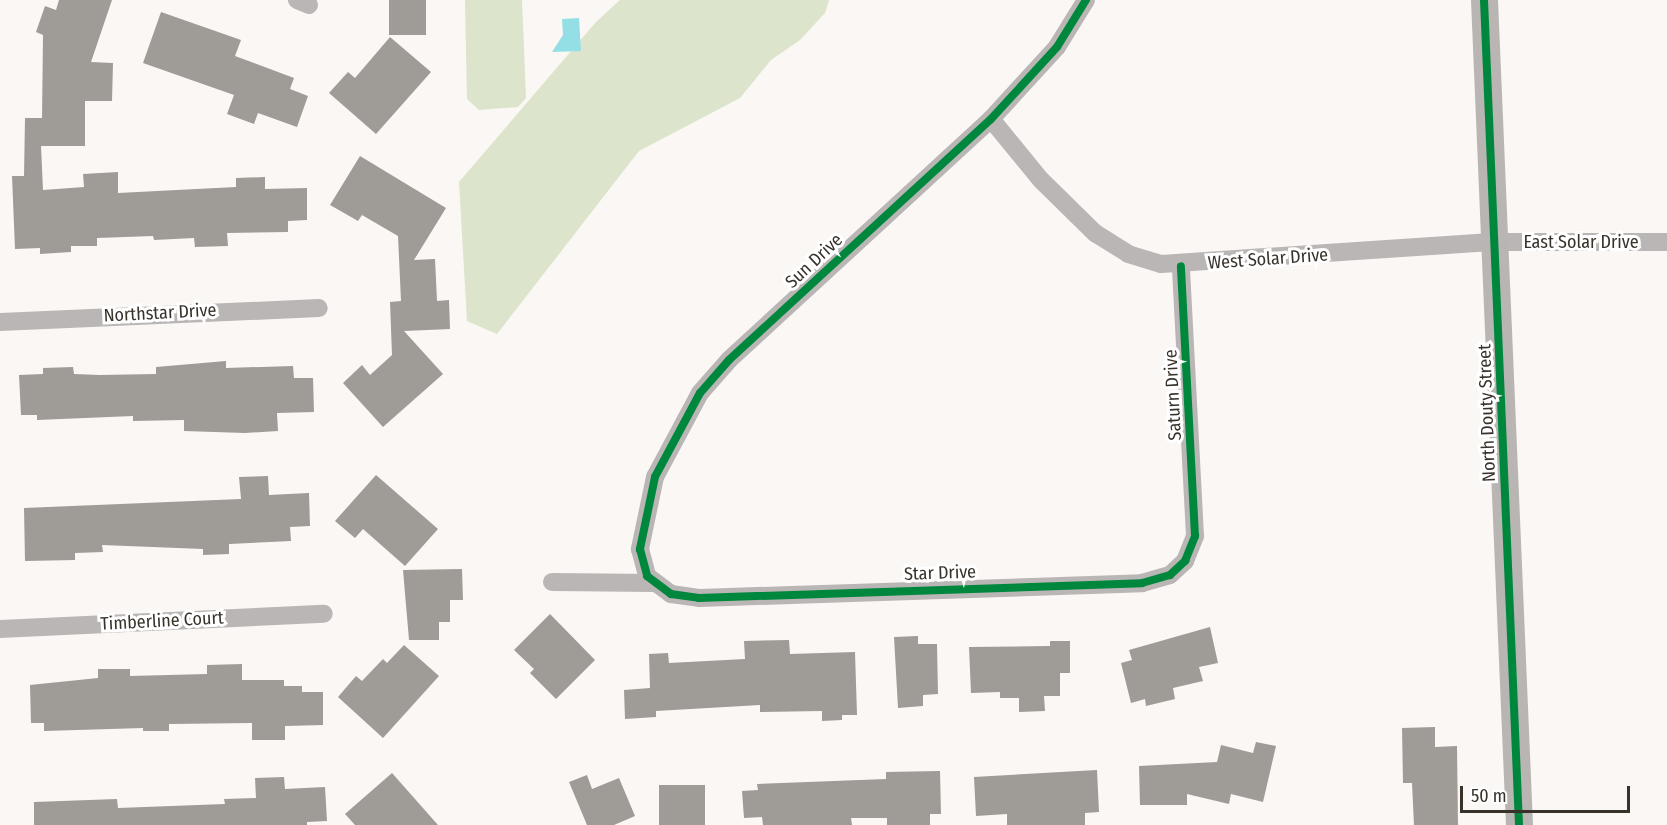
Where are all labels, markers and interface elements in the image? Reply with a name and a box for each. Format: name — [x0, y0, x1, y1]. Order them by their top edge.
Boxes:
street label: Sun Drive — [781, 229, 847, 293]
street label: East Solar Drive — [1523, 231, 1639, 253]
street label: West Solar Drive — [1207, 244, 1329, 274]
street label: Northstar Drive — [103, 299, 217, 327]
street label: North Douty Street — [1474, 344, 1500, 482]
street label: Saturn Drive — [1160, 349, 1186, 441]
street label: Star Drive — [904, 561, 976, 585]
street label: Timberline Court — [100, 607, 224, 635]
scale bar — [1463, 774, 1632, 812]
text: 50 m — [1471, 785, 1507, 807]

